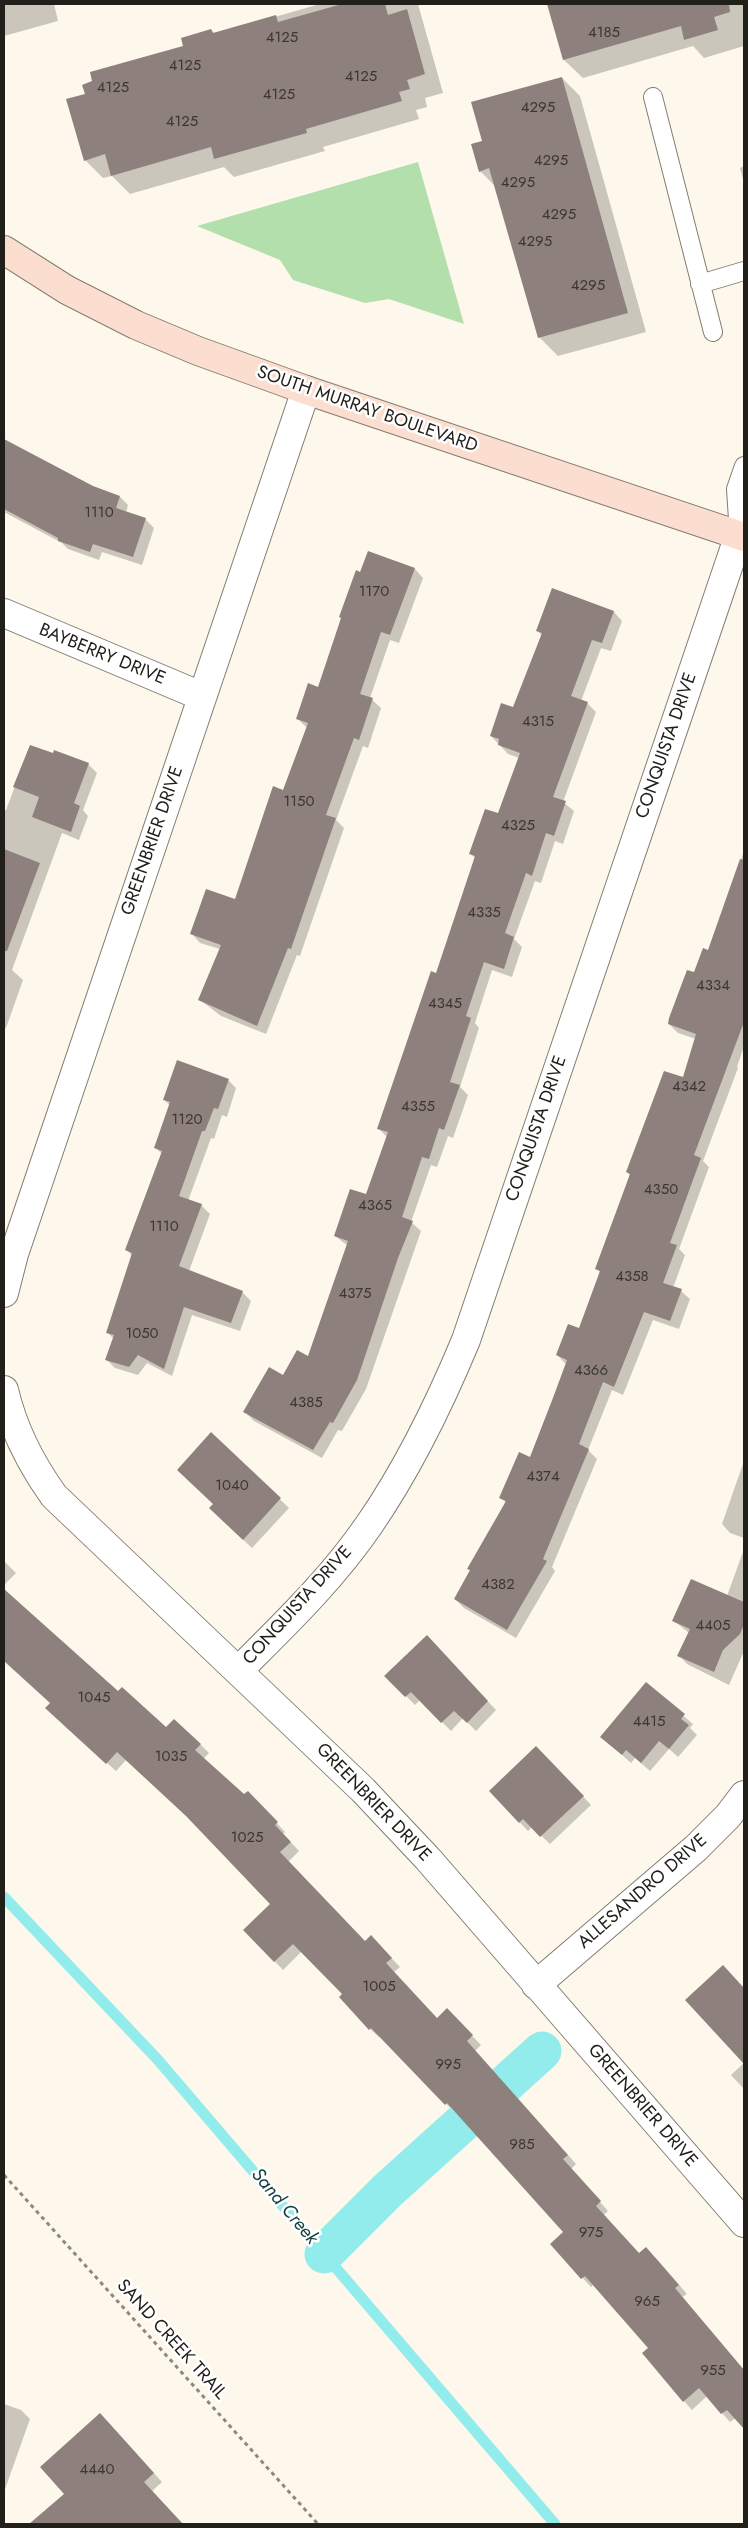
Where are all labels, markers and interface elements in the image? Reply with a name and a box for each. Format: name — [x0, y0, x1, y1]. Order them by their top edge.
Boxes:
house number: 4185 — [588, 24, 620, 42]
house number: 4125 — [266, 29, 298, 47]
house number: 4125 — [169, 57, 201, 75]
house number: 4125 — [345, 68, 377, 86]
house number: 4125 — [97, 79, 129, 97]
house number: 4125 — [263, 86, 295, 104]
house number: 4295 — [521, 99, 555, 117]
house number: 4125 — [166, 113, 198, 131]
house number: 4295 — [534, 152, 568, 170]
house number: 4295 — [501, 174, 535, 192]
house number: 4295 — [542, 206, 576, 224]
house number: 4295 — [518, 233, 552, 251]
house number: 4295 — [571, 277, 605, 295]
street label: SOUTH MURRAY BOULEVARD — [254, 362, 480, 458]
house number: 1110 — [84, 504, 114, 522]
house number: 1170 — [359, 583, 389, 601]
street label: BAYBERRY DRIVE — [36, 620, 168, 690]
street label: CONQUISTA DRIVE — [632, 670, 702, 822]
house number: 4315 — [522, 713, 554, 731]
street label: GREENBRIER DRIVE — [117, 764, 189, 918]
house number: 1150 — [284, 793, 314, 811]
house number: 4325 — [501, 817, 535, 835]
house number: 4335 — [467, 904, 501, 922]
house number: 4334 — [696, 977, 730, 995]
house number: 4345 — [428, 995, 462, 1013]
street label: CONQUISTA DRIVE — [502, 1053, 572, 1205]
house number: 4342 — [672, 1078, 706, 1096]
house number: 4355 — [401, 1098, 435, 1116]
house number: 1120 — [171, 1111, 203, 1129]
house number: 4350 — [644, 1181, 678, 1199]
house number: 4365 — [358, 1197, 392, 1215]
house number: 1110 — [149, 1218, 179, 1236]
house number: 4358 — [615, 1268, 649, 1286]
house number: 4375 — [338, 1285, 372, 1303]
house number: 1050 — [125, 1325, 159, 1343]
house number: 4366 — [574, 1362, 608, 1380]
house number: 4385 — [289, 1394, 323, 1412]
house number: 4374 — [526, 1468, 560, 1486]
house number: 1040 — [215, 1477, 249, 1495]
street label: CONQUISTA DRIVE — [239, 1542, 357, 1670]
house number: 4382 — [481, 1576, 515, 1594]
house number: 4405 — [696, 1617, 730, 1635]
house number: 1045 — [78, 1689, 110, 1707]
house number: 4415 — [633, 1713, 665, 1731]
street label: GREENBRIER DRIVE — [311, 1739, 435, 1867]
house number: 1035 — [155, 1748, 187, 1766]
house number: 1025 — [231, 1829, 263, 1847]
street label: ALLESANDRO DRIVE — [574, 1830, 712, 1954]
house number: 1005 — [362, 1978, 396, 1996]
street label: GREENBRIER DRIVE — [583, 2040, 701, 2172]
house number: 995 — [435, 2056, 461, 2074]
house number: 985 — [509, 2136, 535, 2154]
water label: Sand Creek — [246, 2164, 322, 2250]
house number: 975 — [579, 2224, 603, 2242]
street label: SAND CREEK TRAIL — [111, 2276, 231, 2404]
house number: 965 — [634, 2293, 660, 2311]
house number: 955 — [700, 2362, 726, 2380]
house number: 4440 — [79, 2461, 115, 2479]

